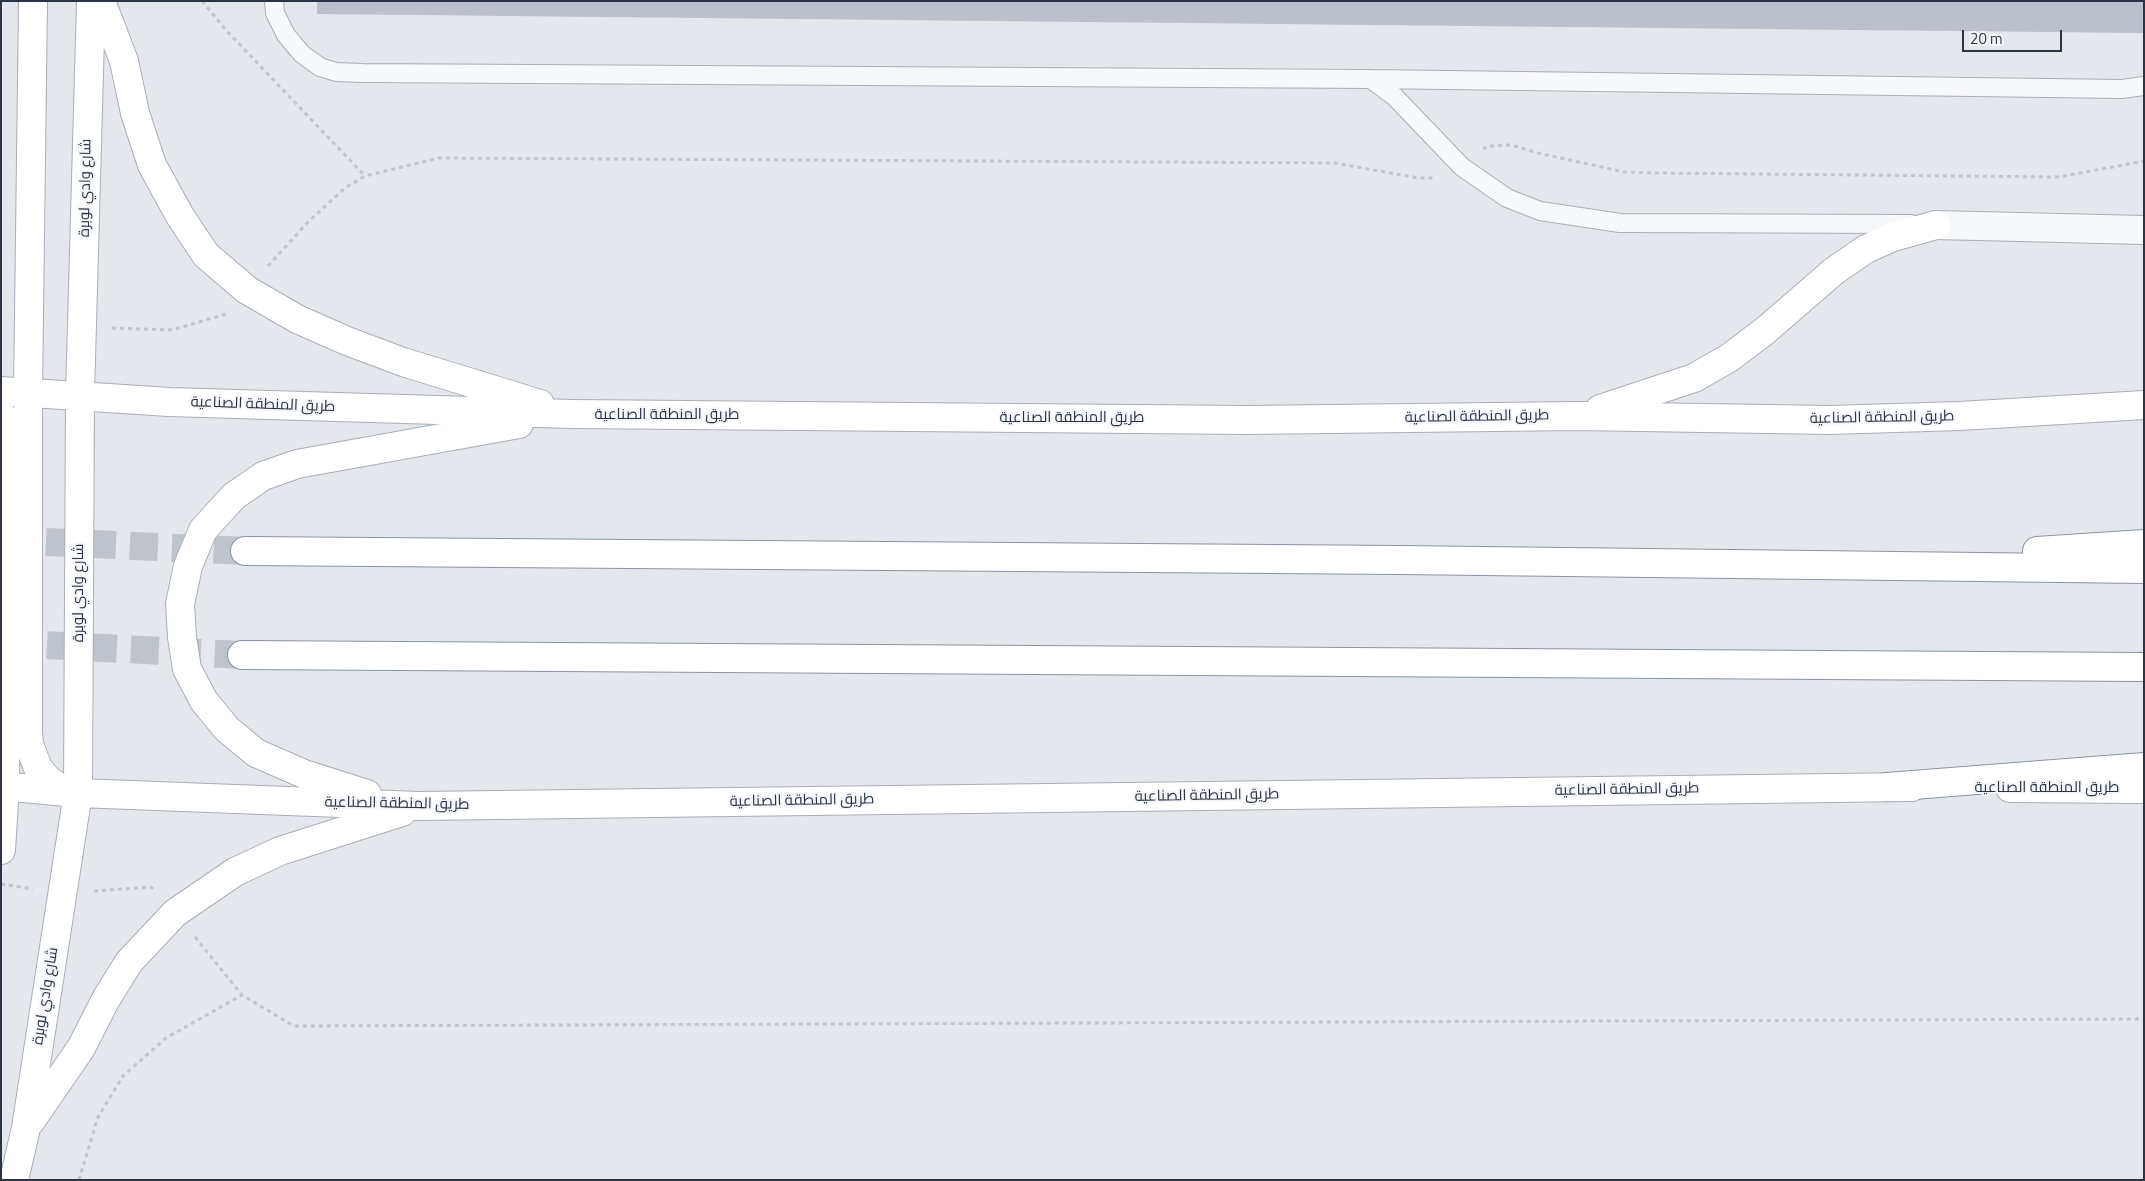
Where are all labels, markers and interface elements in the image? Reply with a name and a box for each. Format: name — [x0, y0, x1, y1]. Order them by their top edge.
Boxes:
scale bar — [1965, 20, 2065, 52]
text: 20 m — [1970, 27, 2003, 50]
street label: شارع وادي لوبرة — [76, 139, 96, 237]
street label: طريق المنطقة الصناعية — [190, 393, 336, 417]
street label: طريق المنطقة الصناعية — [595, 406, 739, 424]
street label: طريق المنطقة الصناعية — [1404, 407, 1550, 427]
street label: طريق المنطقة الصناعية — [1809, 408, 1955, 428]
street label: طريق المنطقة الصناعية — [1000, 409, 1144, 427]
street label: شارع وادي لوبرة — [70, 544, 88, 642]
street label: طريق المنطقة الصناعية — [1975, 779, 2119, 797]
street label: طريق المنطقة الصناعية — [1554, 780, 1700, 800]
street label: طريق المنطقة الصناعية — [1134, 786, 1280, 806]
street label: طريق المنطقة الصناعية — [729, 791, 875, 811]
street label: طريق المنطقة الصناعية — [324, 794, 470, 814]
street label: شارع وادي لوبرة — [29, 946, 63, 1046]

